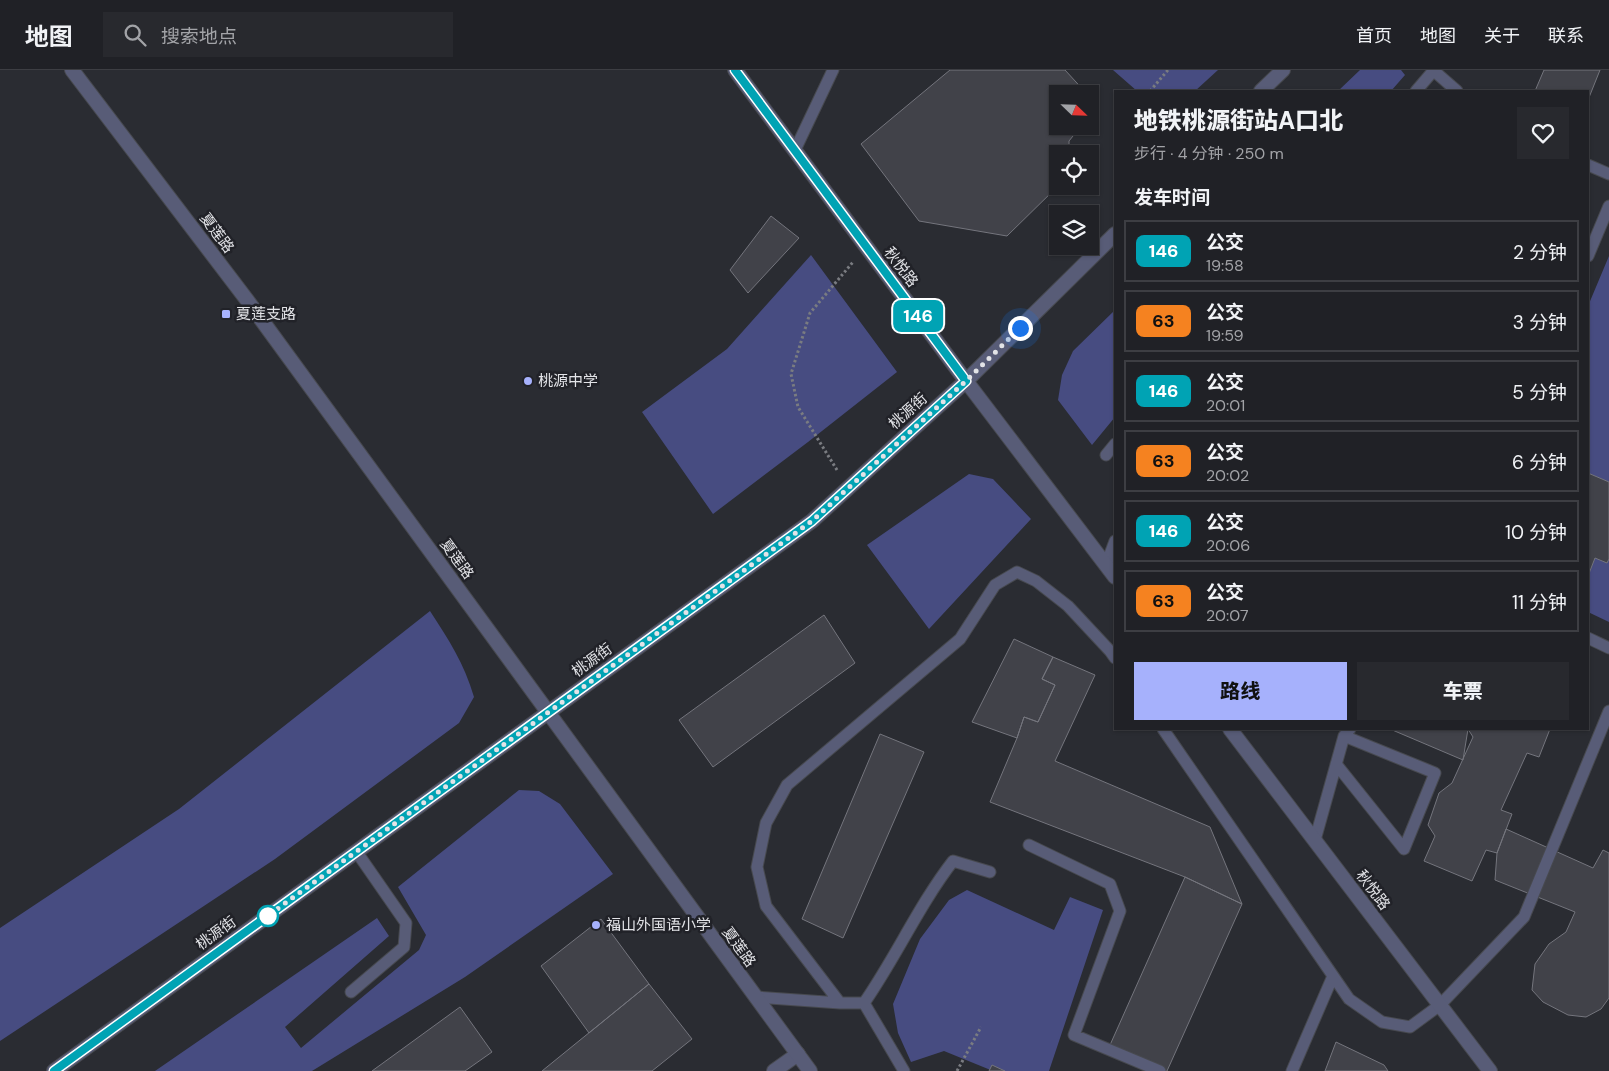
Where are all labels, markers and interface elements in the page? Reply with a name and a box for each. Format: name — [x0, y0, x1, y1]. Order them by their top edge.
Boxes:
search box — [103, 12, 453, 57]
text: 地图 — [25, 21, 73, 52]
icon: search — [121, 21, 149, 49]
text: 搜索地点 — [161, 24, 237, 49]
text: 首页 — [1356, 24, 1392, 48]
text: 地图 — [1420, 24, 1456, 48]
text: 关于 — [1484, 24, 1520, 48]
text: 联系 — [1548, 24, 1584, 48]
north arrow — [1049, 85, 1099, 135]
map controls — [1049, 85, 1099, 255]
text: 地铁桃源街站A口北 — [1134, 105, 1343, 136]
button: heart — [1517, 107, 1569, 159]
text: 步行 · 4 分钟 · 250 m — [1134, 143, 1284, 164]
button: locate — [1049, 145, 1099, 195]
text: 发车时间 — [1134, 185, 1210, 210]
button: layers — [1049, 205, 1099, 255]
street label: 夏莲路 — [195, 209, 239, 257]
text: 公交 — [1206, 230, 1244, 255]
text: 146 — [1149, 239, 1178, 263]
text: 2 分钟 — [1513, 240, 1567, 265]
street label: 秋悦路 — [879, 243, 923, 291]
text: 19:58 — [1206, 255, 1244, 276]
line badge: 146 — [889, 300, 947, 332]
text: 公交 — [1206, 300, 1244, 325]
place label: 夏莲支路 — [236, 304, 296, 324]
text: 146 — [903, 304, 933, 328]
marker: 夏莲支路 — [220, 308, 232, 320]
text: 63 — [1152, 309, 1175, 333]
text: 3 分钟 — [1513, 310, 1567, 335]
your location — [1008, 316, 1033, 341]
text: 19:59 — [1206, 325, 1244, 346]
text: 公交 — [1206, 370, 1244, 395]
place label: 桃源中学 — [538, 371, 598, 391]
marker: 桃源中学 — [522, 375, 534, 387]
text: 146 — [1149, 379, 1178, 403]
text: 5 分钟 — [1512, 380, 1567, 405]
street label: 桃源街 — [885, 389, 931, 433]
text: 20:01 — [1206, 395, 1245, 416]
text: 公交 — [1206, 440, 1244, 465]
text: 63 — [1152, 449, 1175, 473]
text: 6 分钟 — [1512, 450, 1567, 475]
text: 20:02 — [1206, 465, 1249, 486]
text: 公交 — [1206, 510, 1244, 535]
text: 146 — [1149, 519, 1178, 543]
text: 10 分钟 — [1505, 520, 1567, 545]
street label: 夏莲路 — [436, 535, 478, 583]
text: 20:06 — [1206, 535, 1250, 556]
text: 公交 — [1206, 580, 1244, 605]
text: 63 — [1152, 589, 1175, 613]
text: 11 分钟 — [1512, 590, 1567, 615]
text: 20:07 — [1206, 605, 1249, 626]
street label: 桃源街 — [568, 639, 616, 681]
button: 路线 — [1134, 662, 1347, 720]
button: 车票 — [1357, 662, 1569, 720]
street label: 秋悦路 — [1351, 866, 1395, 914]
unlabelled marker — [257, 905, 279, 927]
street label: 桃源街 — [192, 912, 240, 954]
place label: 福山外国语小学 — [606, 915, 711, 935]
marker: 福山外国语小学 — [590, 919, 602, 931]
street label: 夏莲路 — [718, 923, 760, 971]

